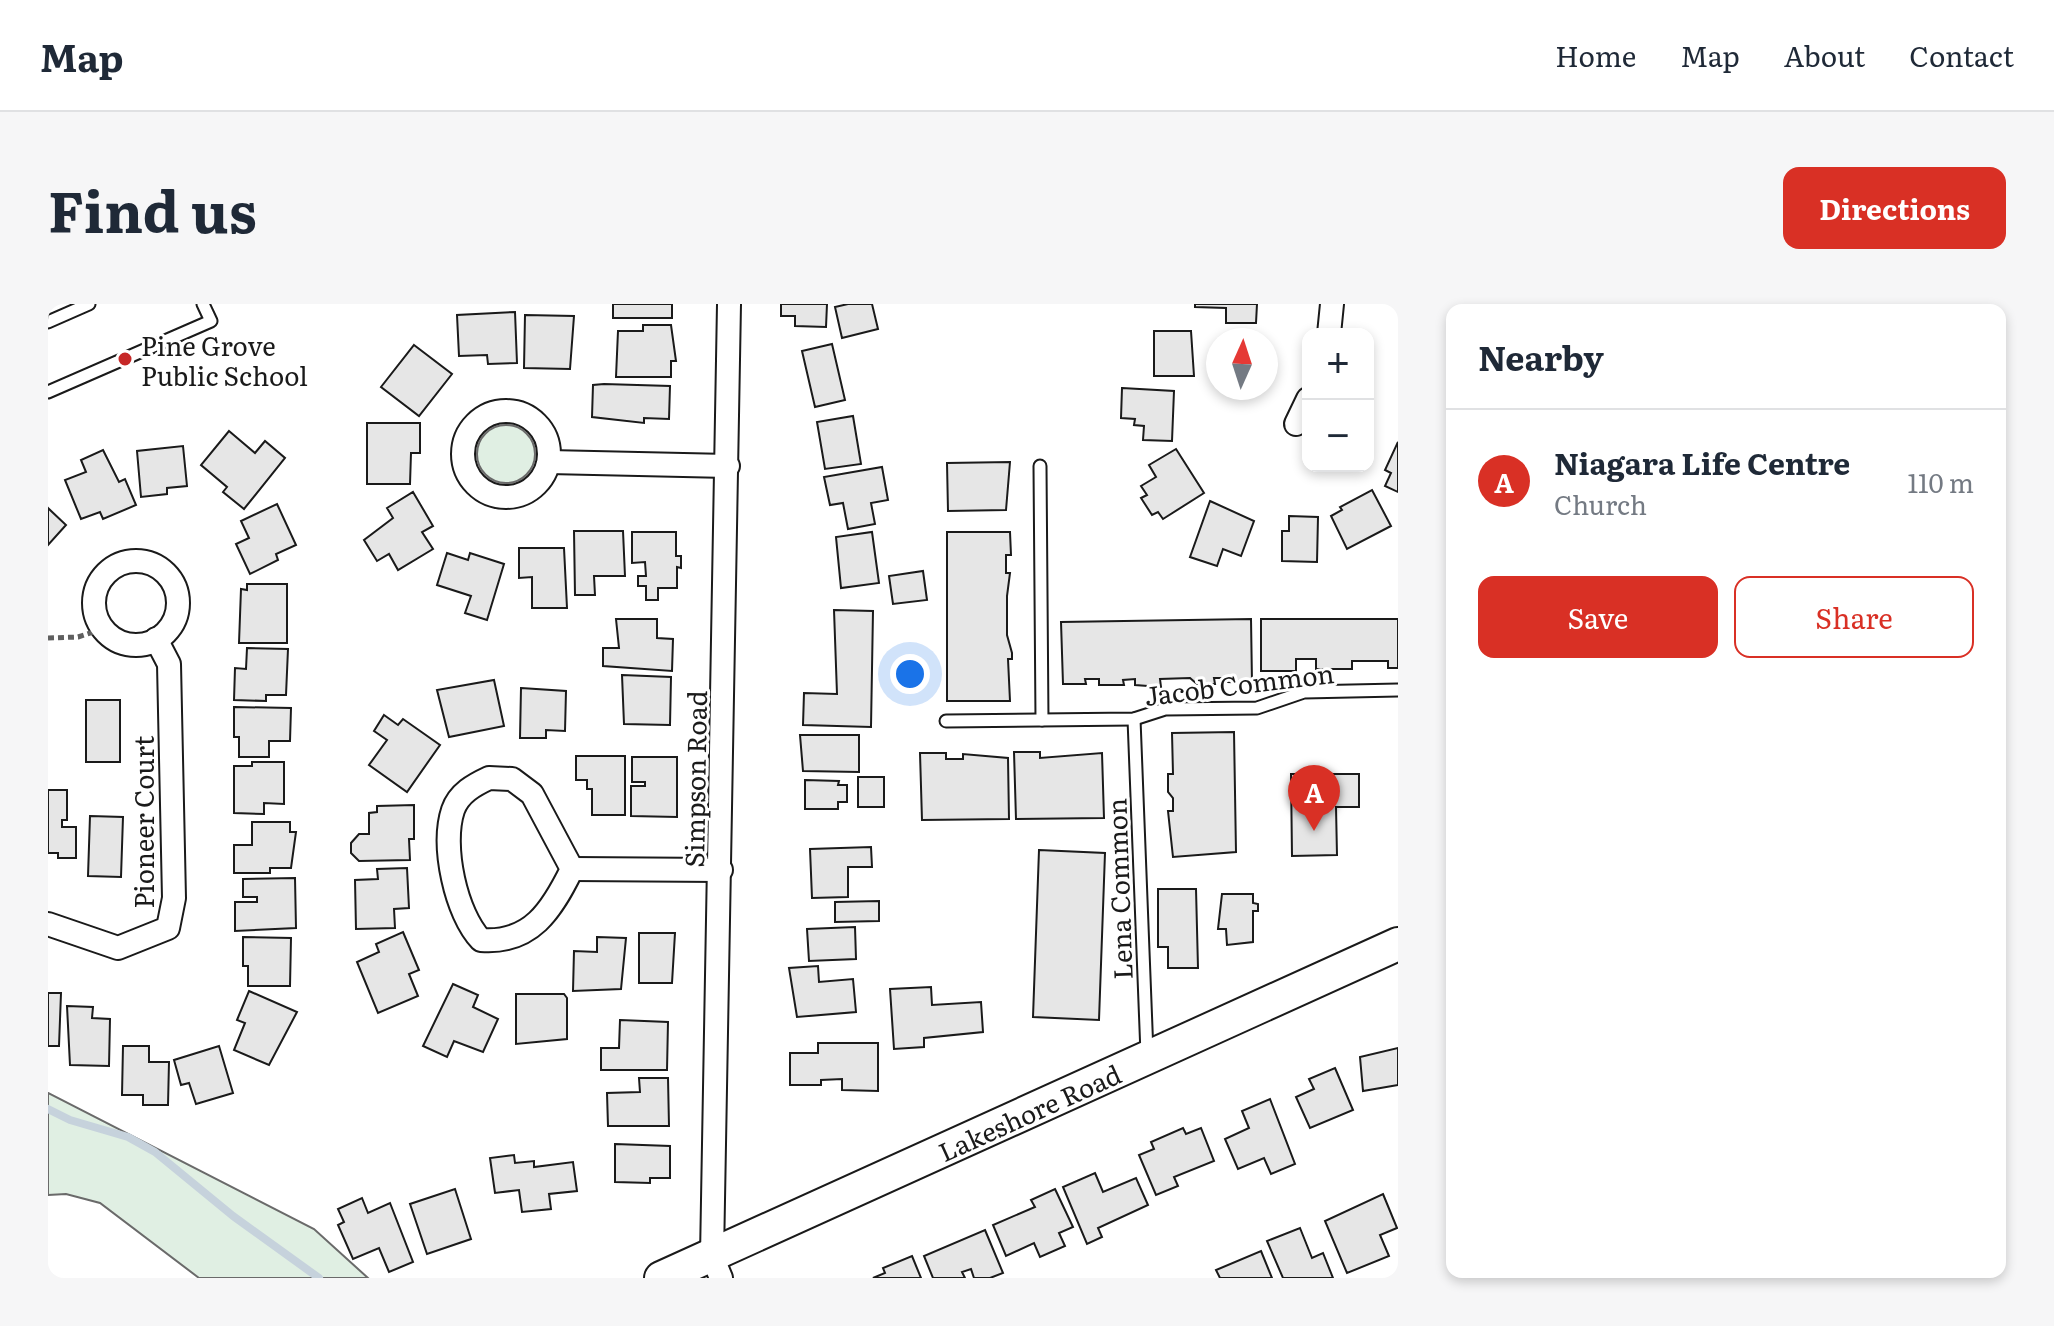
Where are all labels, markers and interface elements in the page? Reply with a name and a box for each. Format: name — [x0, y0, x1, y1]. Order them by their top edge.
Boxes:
text: Map — [40, 27, 124, 84]
text: Home — [1555, 34, 1636, 76]
text: Map — [1680, 34, 1740, 76]
text: About — [1784, 34, 1865, 76]
text: Contact — [1909, 34, 2014, 76]
text: Find us — [48, 167, 257, 250]
button: Directions — [1783, 167, 2006, 249]
place label: Pine Grove Public School — [141, 325, 308, 394]
north arrow — [1206, 328, 1278, 400]
map controls — [1302, 328, 1374, 472]
button: + — [1302, 328, 1374, 400]
text: Nearby — [1478, 331, 1604, 381]
marker: Pine Grove Public School — [116, 350, 134, 368]
button: − — [1302, 400, 1374, 472]
text: Niagara Life Centre — [1554, 440, 1850, 484]
text: A — [1494, 462, 1514, 501]
text: 110 m — [1907, 462, 1974, 501]
text: Church — [1554, 484, 1647, 523]
button: Save — [1478, 576, 1718, 658]
button: Share — [1734, 576, 1974, 658]
street label: Jacob Common — [1142, 652, 1336, 714]
your location — [890, 654, 930, 694]
street label: Simpson Road — [673, 690, 715, 868]
street label: Pioneer Court — [123, 735, 162, 909]
pin: A — [1288, 765, 1340, 831]
street label: Lena Common — [1095, 798, 1141, 980]
street label: Lakeshore Road — [931, 1053, 1127, 1170]

